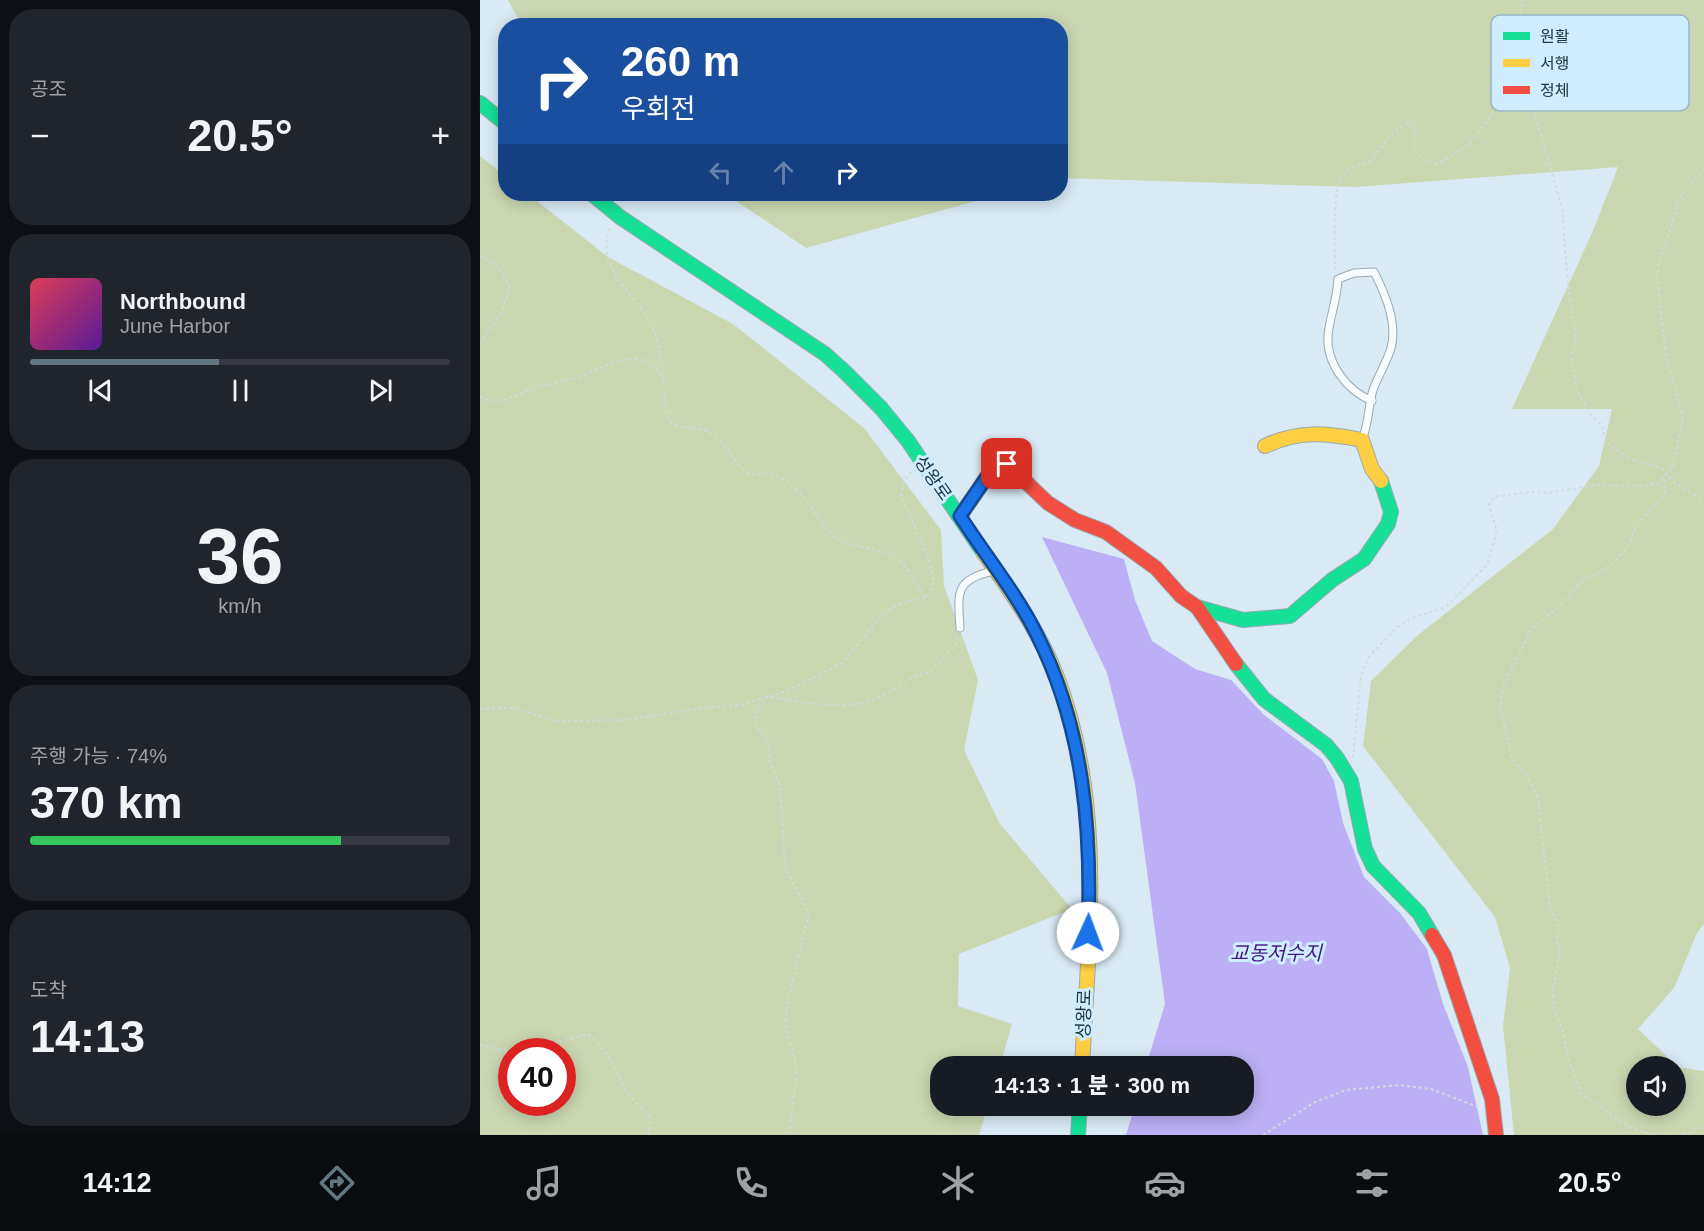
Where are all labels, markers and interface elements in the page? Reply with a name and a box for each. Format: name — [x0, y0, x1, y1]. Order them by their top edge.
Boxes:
legend — [1491, 15, 1689, 111]
text: 원활 — [1540, 28, 1570, 45]
text: 260 m — [621, 38, 740, 85]
icon: right — [522, 42, 600, 120]
text: 서행 — [1540, 55, 1569, 72]
text: 공조 — [30, 78, 67, 100]
text: 정체 — [1540, 82, 1569, 99]
text: 우회전 — [621, 94, 696, 124]
text: 20.5° — [187, 110, 293, 161]
text: − — [30, 117, 49, 154]
text: + — [431, 117, 450, 154]
icon: left — [704, 156, 737, 189]
icon: ahead — [767, 156, 800, 189]
icon: right — [830, 156, 863, 189]
text: Northbound — [120, 289, 246, 314]
text: June Harbor — [120, 315, 230, 337]
icon: previous — [84, 374, 117, 407]
icon: pause — [224, 374, 257, 407]
icon: next — [364, 374, 397, 407]
pin — [981, 438, 1032, 489]
icon: arrive — [990, 447, 1023, 480]
street label: 성왕로 — [911, 452, 955, 504]
text: 36 — [197, 512, 283, 600]
text: km/h — [218, 595, 262, 617]
text: 주행 가능 · 74% — [30, 745, 167, 767]
text: 370 km — [30, 777, 183, 828]
position arrow — [1056, 901, 1120, 965]
water label: 교동저수지 — [1230, 942, 1324, 964]
text: 도착 — [30, 979, 67, 1001]
street label: 성왕로 — [1073, 989, 1095, 1039]
text: 14:13 — [30, 1011, 145, 1062]
speed limit sign: 40 — [498, 1038, 576, 1116]
map controls — [1626, 1056, 1686, 1116]
button: sound — [1626, 1056, 1686, 1116]
text: 14:13 · 1 분 · 300 m — [994, 1073, 1190, 1098]
icon: directions — [316, 1162, 358, 1204]
icon: music — [523, 1162, 565, 1204]
icon: phone — [730, 1162, 772, 1204]
icon: climate — [937, 1162, 979, 1204]
icon: car — [1144, 1162, 1186, 1204]
icon: filters — [1351, 1162, 1393, 1204]
text: 14:12 — [82, 1168, 152, 1198]
text: 20.5° — [1558, 1168, 1621, 1198]

